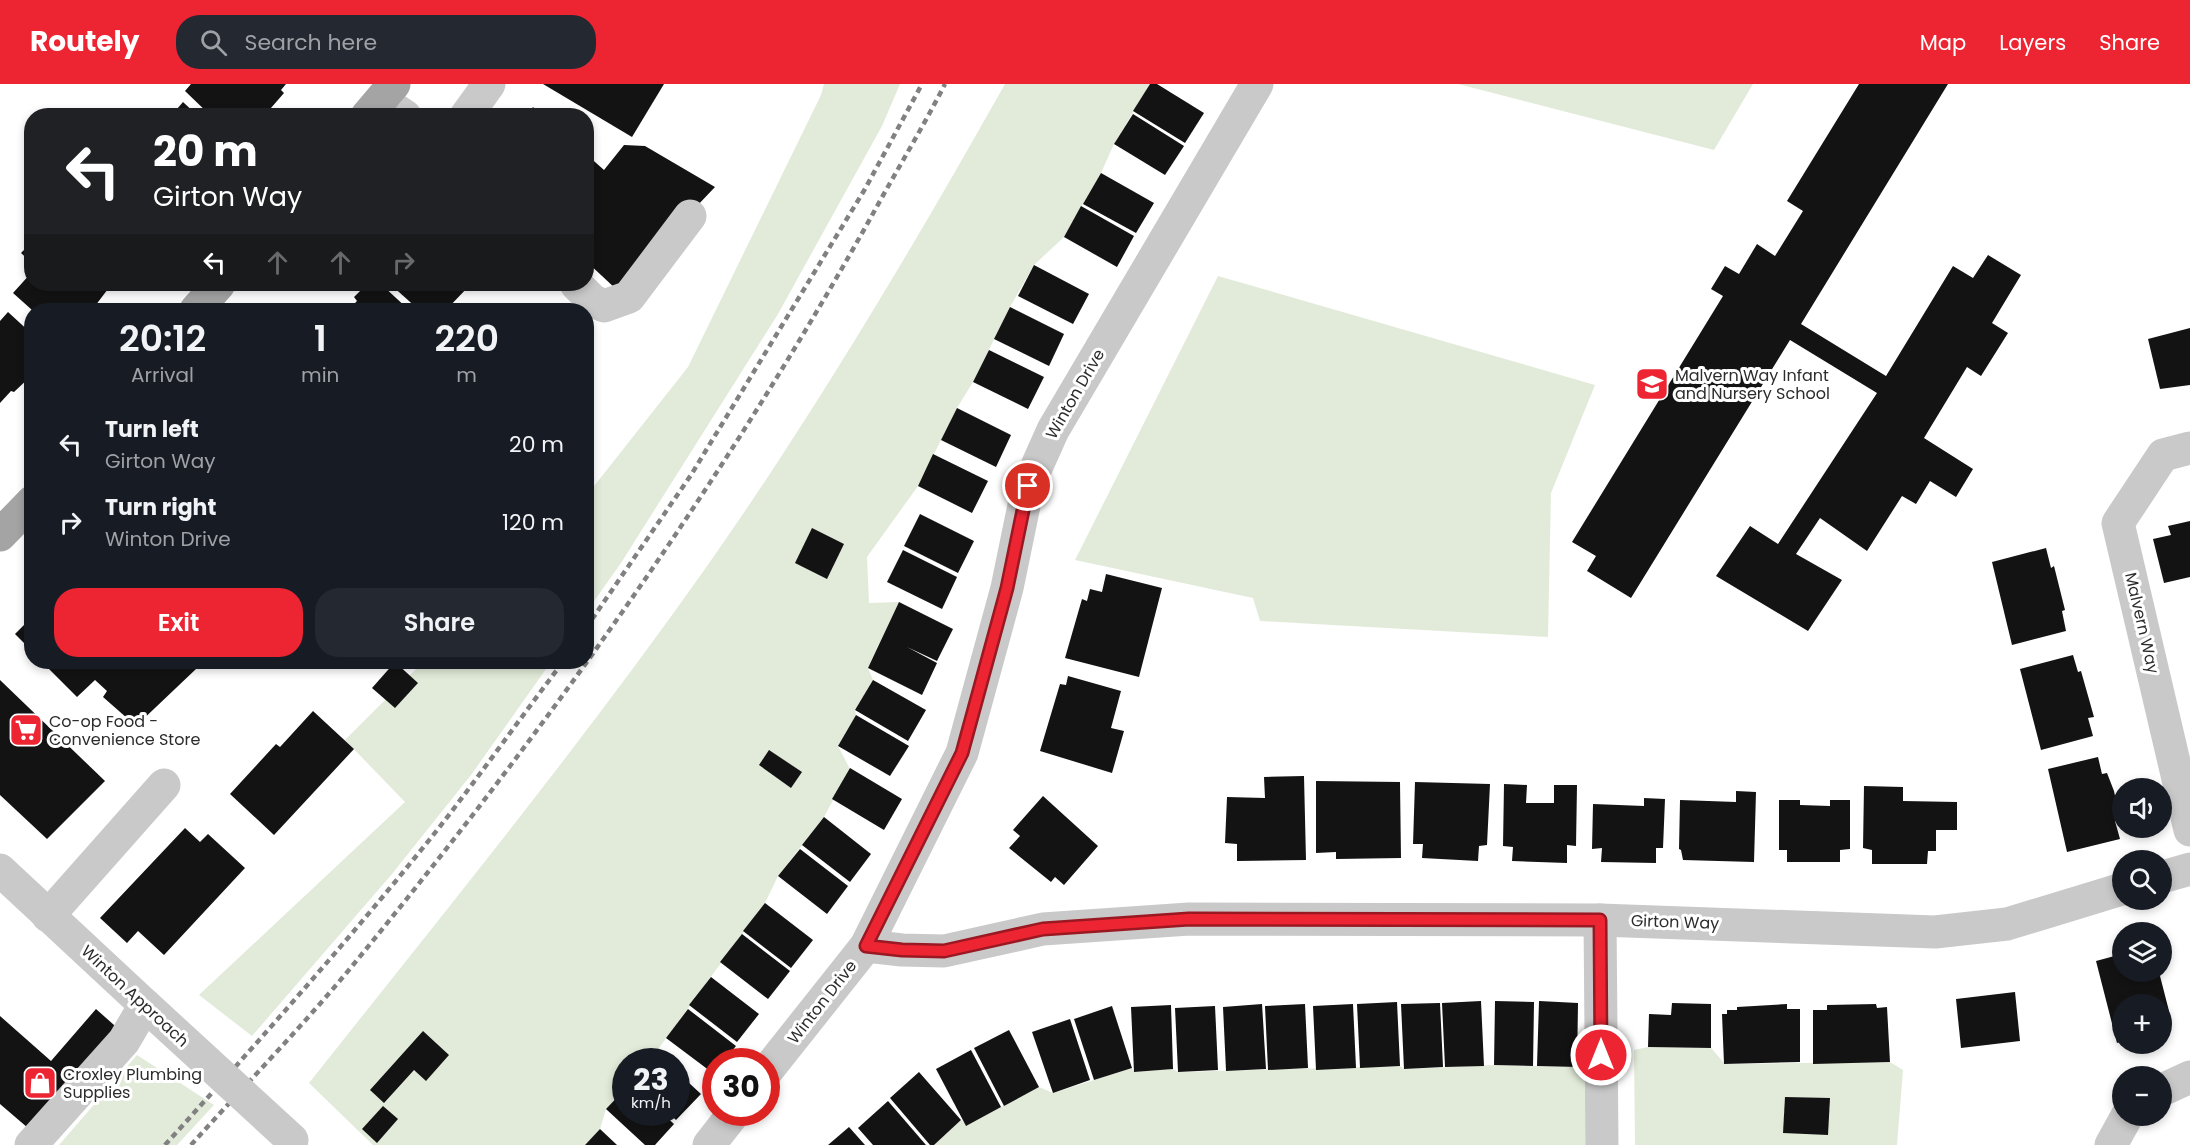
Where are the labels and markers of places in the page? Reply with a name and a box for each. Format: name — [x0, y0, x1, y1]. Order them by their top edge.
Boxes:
place label: Malvern Way Infant and Nursery School — [1675, 364, 1830, 405]
school or university icon: Malvern Way Infant and Nursery School — [1634, 366, 1670, 402]
pin — [1002, 460, 1053, 511]
place label: Co-op Food - Convenience Store — [49, 710, 200, 751]
supermarket icon: Co-op Food - Convenience Store — [8, 712, 44, 748]
place label: Croxley Plumbing Supplies — [63, 1063, 202, 1104]
shop icon: Croxley Plumbing Supplies — [22, 1065, 58, 1101]

